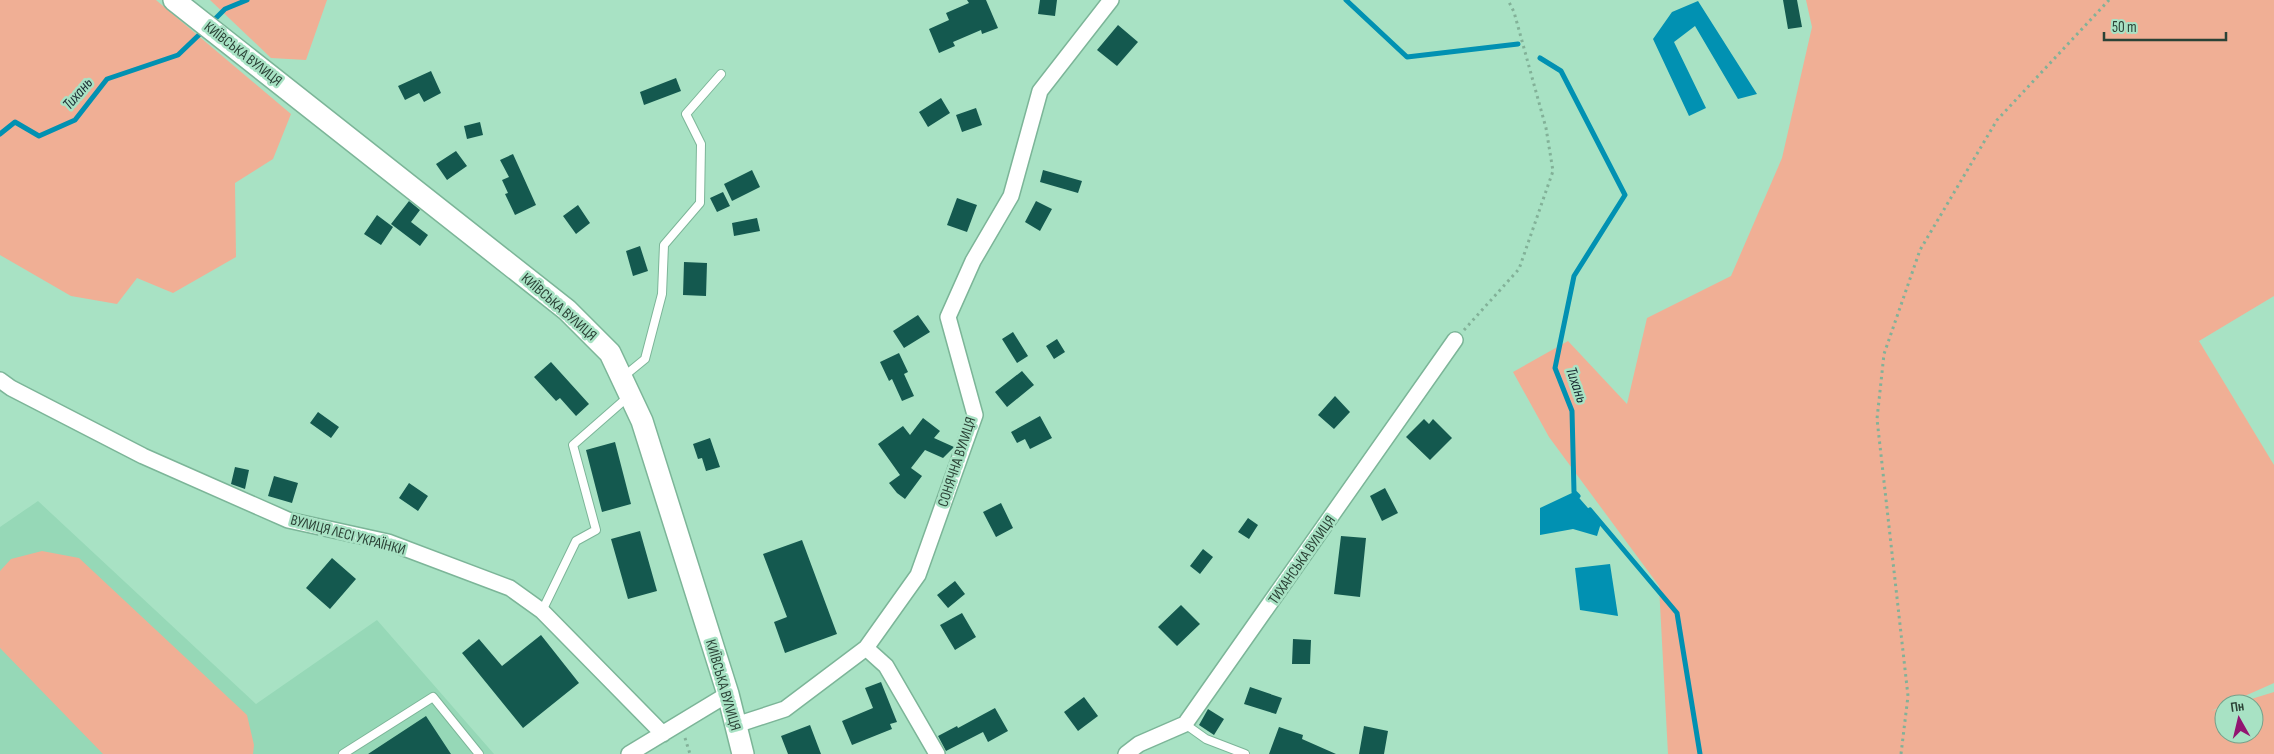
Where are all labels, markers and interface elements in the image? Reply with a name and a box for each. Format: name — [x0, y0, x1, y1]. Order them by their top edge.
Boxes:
scale bar — [2104, 10, 2226, 42]
street label: КИЇВСЬКА ВУЛИЦЯ — [200, 18, 286, 90]
text: 50 m — [2112, 18, 2137, 37]
water label: Тихань — [59, 74, 97, 114]
street label: КИЇВСЬКА ВУЛИЦЯ — [517, 269, 601, 345]
water label: Тихань — [1561, 365, 1591, 405]
street label: СОНЯЧНА ВУЛИЦЯ — [934, 415, 980, 509]
street label: ВУЛИЦЯ ЛЕСІ УКРАЇНКИ — [288, 511, 408, 559]
street label: ТИХАНСЬКА ВУЛИЦЯ — [1264, 512, 1340, 608]
street label: КИЇВСЬКА ВУЛИЦЯ — [701, 637, 745, 733]
north arrow — [2214, 694, 2264, 744]
text: Пн — [2229, 697, 2245, 716]

